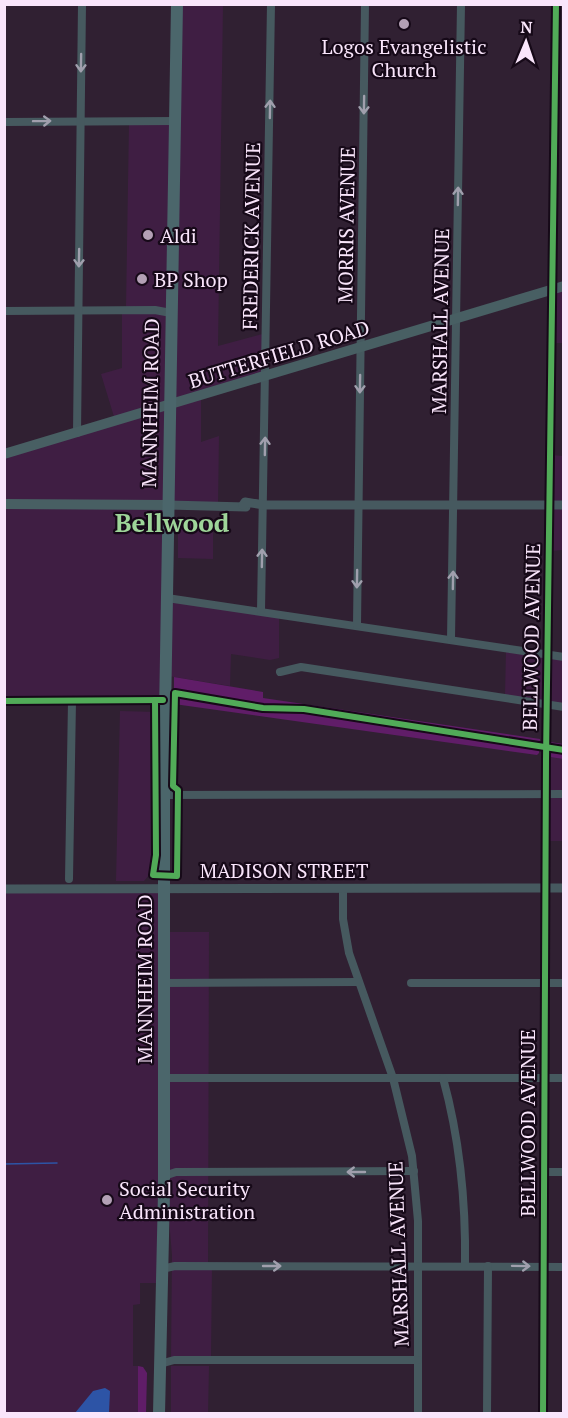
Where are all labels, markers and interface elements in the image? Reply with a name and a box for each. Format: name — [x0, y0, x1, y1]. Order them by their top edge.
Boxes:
north arrow — [496, 12, 556, 72]
text: N — [520, 16, 533, 38]
marker: Logos Evangelistic Church — [397, 17, 411, 31]
place label: Logos Evangelistic Church — [322, 33, 486, 83]
one-way arrow — [75, 52, 87, 72]
one-way arrow — [358, 94, 370, 114]
one-way arrow — [264, 99, 275, 119]
one-way arrow — [32, 115, 52, 127]
street label: FREDERICK AVENUE — [236, 142, 266, 330]
street label: MORRIS AVENUE — [331, 147, 361, 303]
one-way arrow — [452, 187, 464, 207]
place label: Aldi — [160, 222, 197, 249]
marker: Aldi — [141, 228, 155, 242]
street label: MARSHALL AVENUE — [425, 228, 455, 414]
one-way arrow — [73, 247, 85, 267]
place label: BP Shop — [154, 266, 228, 293]
marker: BP Shop — [135, 272, 149, 286]
street label: BUTTERFIELD ROAD — [185, 314, 373, 394]
street label: MANNHEIM ROAD — [135, 318, 165, 488]
one-way arrow — [354, 373, 366, 393]
one-way arrow — [259, 437, 270, 457]
district label: Bellwood — [115, 505, 230, 539]
street label: BELLWOOD AVENUE — [516, 543, 546, 731]
one-way arrow — [257, 549, 268, 569]
one-way arrow — [351, 568, 363, 588]
one-way arrow — [447, 571, 458, 591]
street label: MADISON STREET — [200, 857, 368, 884]
street label: MANNHEIM ROAD — [131, 894, 158, 1064]
street label: BELLWOOD AVENUE — [514, 1029, 541, 1217]
street label: MARSHALL AVENUE — [381, 1161, 415, 1347]
one-way arrow — [346, 1166, 366, 1177]
place label: Social Security Administration — [119, 1175, 255, 1225]
marker: Social Security Administration — [100, 1193, 114, 1207]
one-way arrow — [261, 1260, 281, 1272]
one-way arrow — [510, 1260, 530, 1272]

